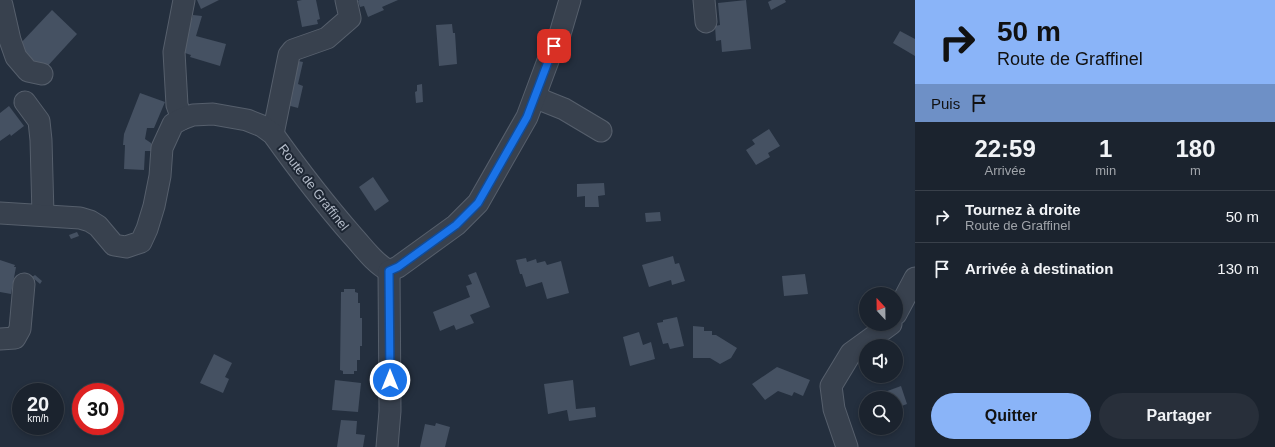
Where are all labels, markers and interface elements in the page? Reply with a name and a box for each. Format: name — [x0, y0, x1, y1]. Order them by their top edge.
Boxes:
icon: right — [931, 16, 983, 68]
text: 50 m — [997, 16, 1061, 47]
pin — [537, 29, 571, 63]
icon: arrive — [543, 35, 565, 57]
text: Route de Graffinel — [997, 49, 1143, 69]
icon: arrive — [968, 92, 990, 114]
text: Puis — [931, 95, 960, 112]
text: 22:59 — [974, 135, 1036, 162]
text: 1 — [1099, 135, 1112, 162]
text: 180 — [1176, 135, 1216, 162]
street label: Route de Graffinel — [275, 141, 352, 233]
text: Arrivée — [984, 163, 1026, 178]
text: min — [1095, 163, 1116, 178]
text: m — [1190, 163, 1201, 178]
text: Tournez à droite — [965, 201, 1081, 218]
icon: right — [931, 206, 953, 228]
text: 50 m — [1226, 208, 1259, 225]
text: Route de Graffinel — [965, 218, 1070, 233]
icon: arrive — [931, 258, 953, 280]
text: Arrivée à destination — [965, 260, 1113, 277]
text: 130 m — [1217, 260, 1259, 277]
north arrow — [859, 287, 903, 331]
map controls — [859, 287, 903, 435]
button: sound — [859, 339, 903, 383]
position arrow — [369, 359, 411, 401]
speed limit sign: 30 — [72, 383, 124, 435]
button: search — [859, 391, 903, 435]
text: 20 — [27, 393, 49, 415]
button: Quitter — [931, 393, 1091, 439]
button: Partager — [1099, 393, 1259, 439]
text: km/h — [27, 413, 49, 424]

